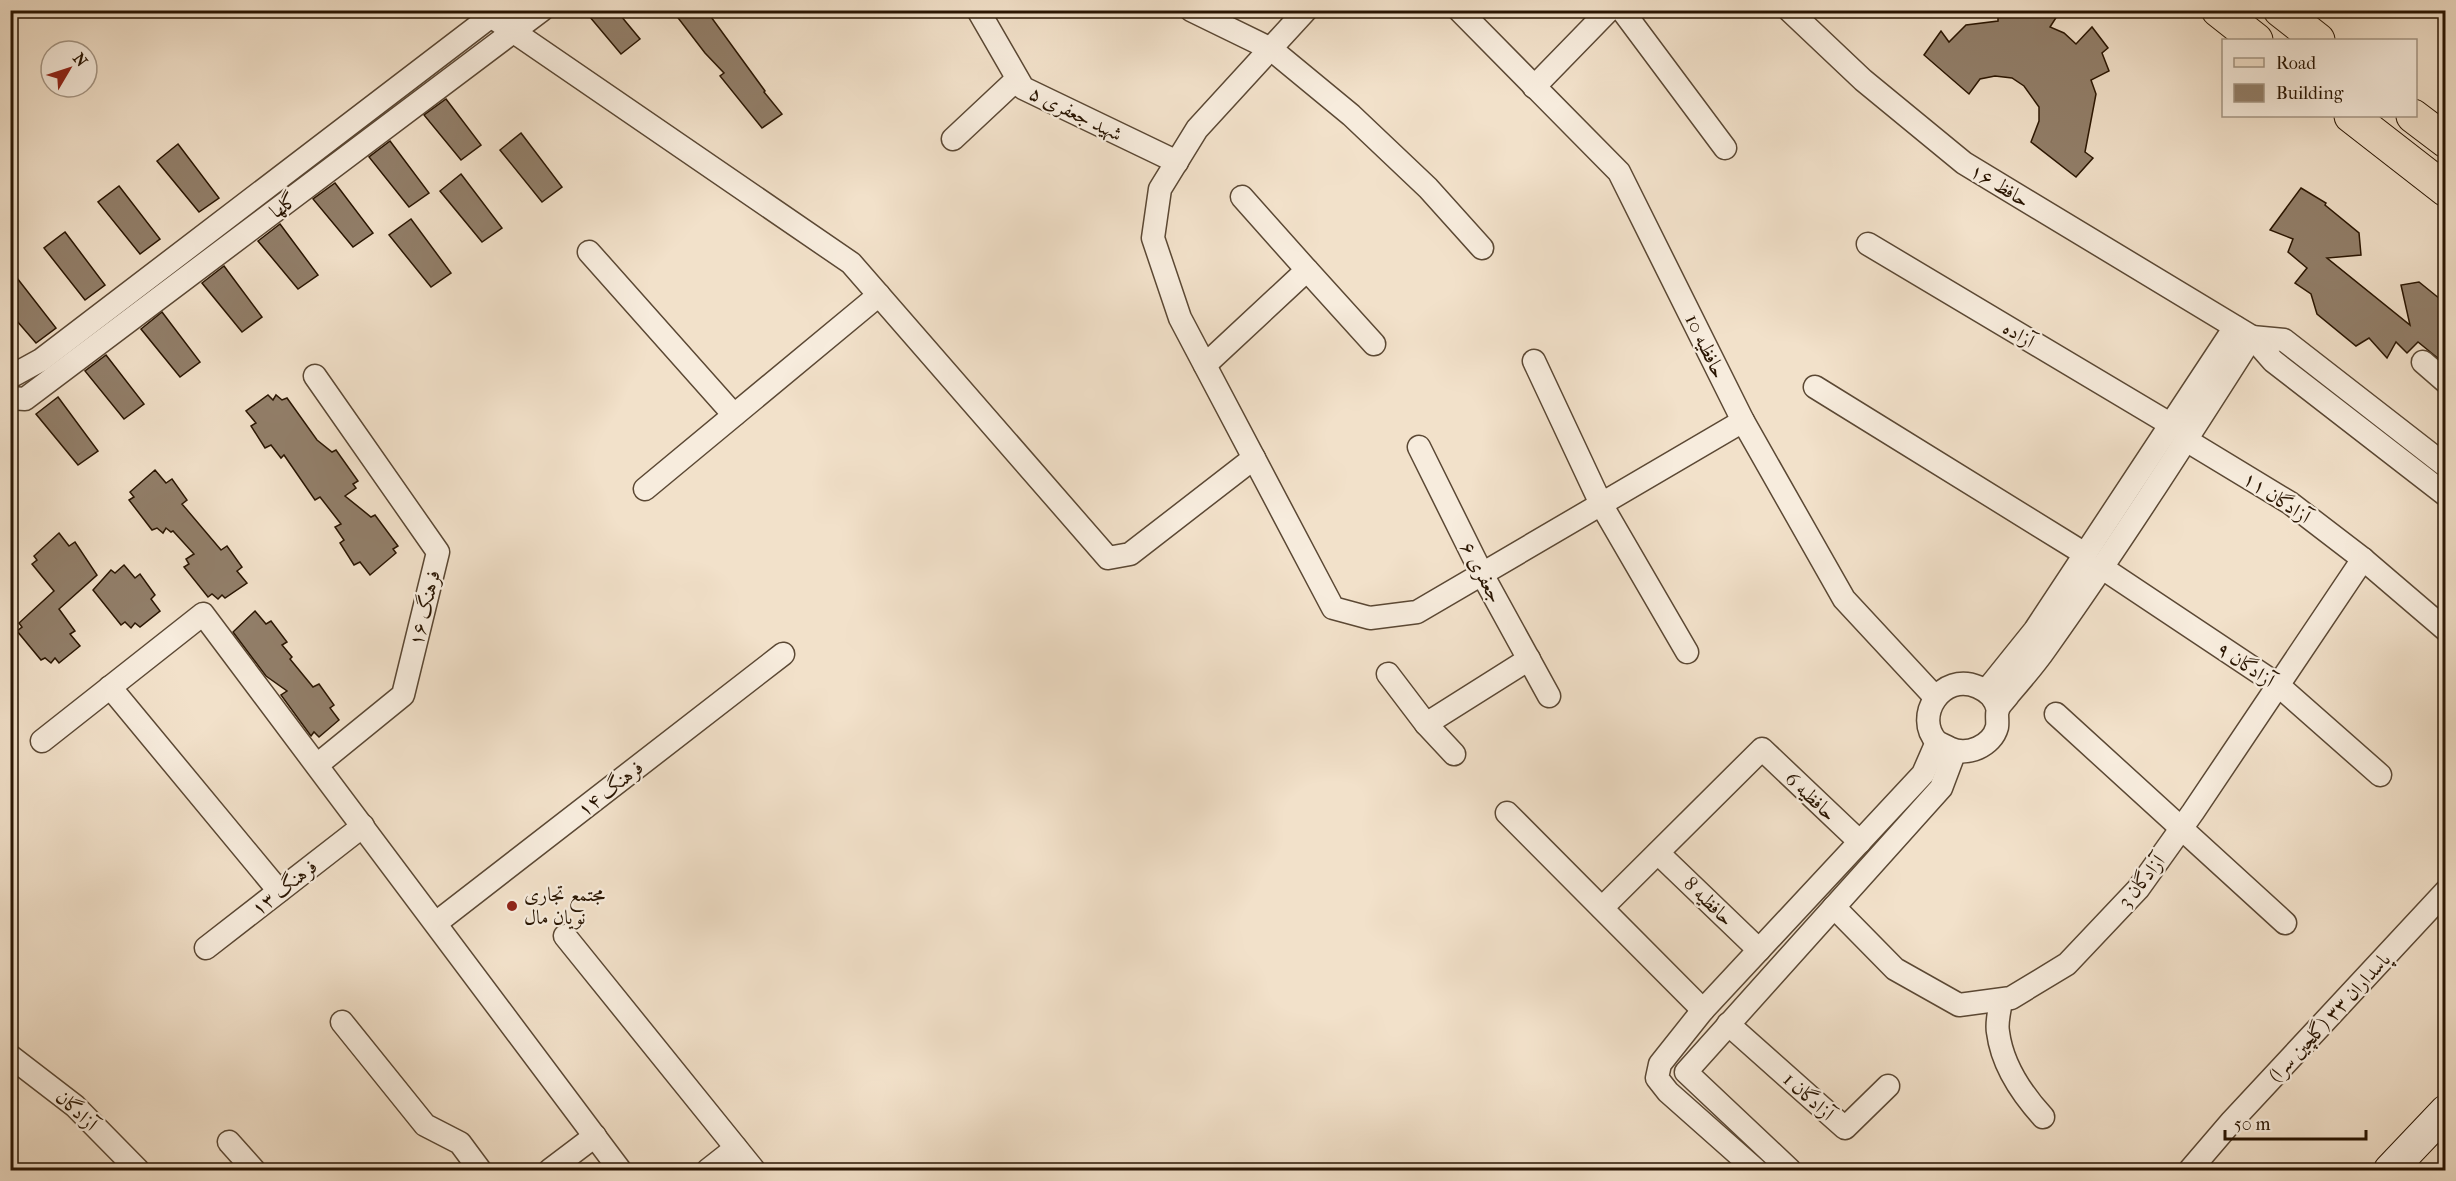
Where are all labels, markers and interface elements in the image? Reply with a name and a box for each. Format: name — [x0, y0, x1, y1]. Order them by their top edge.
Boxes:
north arrow — [39, 39, 99, 99]
legend — [2222, 39, 2417, 117]
text: N — [69, 49, 92, 71]
text: Road — [2276, 53, 2316, 74]
street label: شهید جعفری ۵ — [1025, 81, 1126, 147]
text: Building — [2276, 83, 2344, 104]
street label: حافظ ۱۶ — [1966, 159, 2034, 212]
street label: گلها — [265, 187, 301, 223]
street label: حافظیه 10 — [1680, 310, 1731, 382]
street label: آزاده — [1999, 315, 2042, 354]
street label: آزادگان ۱۱ — [2239, 466, 2318, 530]
street label: جعفری ۶ — [1455, 538, 1507, 607]
street label: فرهنگ ۱۶ — [402, 567, 446, 649]
street label: آزادگان ۹ — [2212, 636, 2282, 694]
street label: فرهنگ ۱۴ — [572, 754, 648, 822]
street label: حافظیه 6 — [1780, 767, 1841, 826]
street label: آزادگان 3 — [2112, 848, 2171, 912]
street label: فرهنگ ۱۳ — [246, 853, 322, 921]
street label: حافظیه 8 — [1679, 872, 1738, 931]
place label: مجتمع تجاری نویان مال — [524, 883, 605, 930]
marker: مجتمع تجاری نویان مال — [505, 899, 519, 913]
street label: پاسداران ۳۳ (گلچین سرا) — [2263, 946, 2398, 1089]
street label: آزادگان 1 — [1779, 1067, 1841, 1127]
street label: آزادگان — [51, 1085, 105, 1137]
scale bar — [2225, 1103, 2366, 1141]
text: 50 m — [2234, 1114, 2271, 1135]

